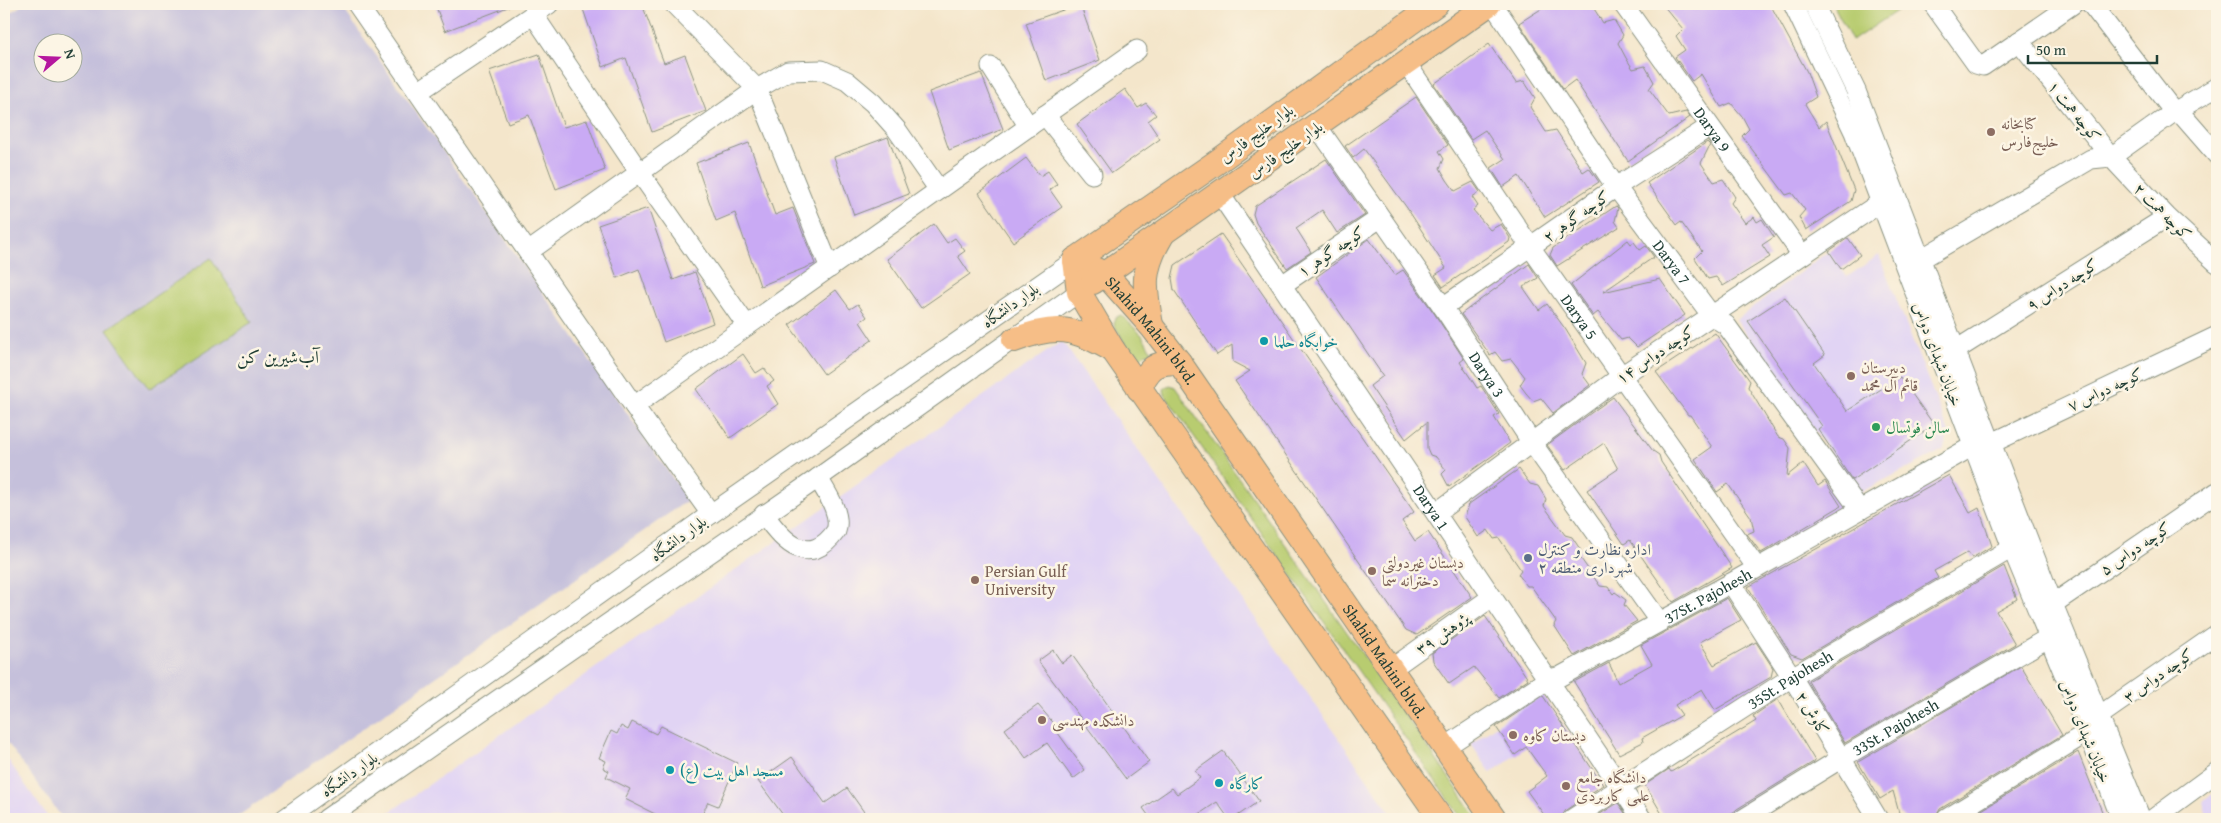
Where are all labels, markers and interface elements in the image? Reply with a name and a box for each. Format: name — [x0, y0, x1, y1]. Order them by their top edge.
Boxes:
north arrow — [32, 32, 82, 82]
scale bar — [2028, 32, 2157, 64]
text: 50 m — [2036, 39, 2067, 60]
text: N — [59, 46, 81, 62]
street label: کوچه همت ۱ — [2043, 75, 2107, 147]
street label: بلوار خلیج ‌فارس — [1214, 98, 1300, 171]
street label: Darya 9 — [1688, 102, 1737, 157]
place label: کتابخانه خلیج‌فارس — [2001, 111, 2059, 156]
street label: بلوار خلیج‌ فارس — [1243, 114, 1329, 186]
marker: کتابخانه خلیج‌فارس — [1985, 126, 1997, 138]
street label: کوچه همت ۲ — [2129, 177, 2197, 245]
street label: کوچه گوهر ۲ — [1538, 184, 1614, 248]
street label: کوچه گوهر ۱ — [1292, 220, 1370, 282]
street label: Darya 7 — [1647, 235, 1697, 290]
street label: کوچه دواس ۹ — [2021, 252, 2103, 316]
street label: Shahid Mahini blvd. — [1100, 270, 1203, 389]
street label: بلوار دانشگاه — [976, 277, 1044, 333]
street label: Darya 5 — [1555, 289, 1604, 344]
street label: خیابان شهدای دواس — [1907, 298, 1969, 410]
street label: کوچه دواس ۱۴ — [1611, 319, 1699, 389]
place label: خوابگاه حلما — [1274, 329, 1338, 353]
marker: خوابگاه حلما — [1258, 335, 1270, 347]
district label: آب‌شیرین کن — [237, 343, 321, 370]
street label: Darya 3 — [1463, 347, 1511, 402]
place label: دبیرستان قائم آل محمد — [1861, 355, 1918, 400]
street label: کوچه دواس ۷ — [2063, 361, 2147, 417]
marker: دبیرستان قائم آل محمد — [1845, 370, 1857, 382]
place label: سالن فوتسال — [1886, 415, 1950, 439]
marker: سالن فوتسال — [1870, 421, 1882, 433]
street label: Darya 1 — [1407, 480, 1456, 535]
street label: بلوار دانشگاه — [645, 509, 711, 567]
street label: کوچه دواس ۵ — [2095, 515, 2175, 581]
place label: اداره‌ نظارت و کنترل شهرداری منطقه ۲ — [1538, 537, 1651, 579]
place label: دبستان غیردولتی دخترانه سما — [1382, 550, 1464, 592]
marker: اداره‌ نظارت و کنترل شهرداری منطقه ۲ — [1522, 552, 1534, 564]
place label: Persian Gulf University — [985, 559, 1068, 601]
street label: 37St. Pajohesh — [1660, 562, 1756, 629]
marker: دبستان غیردولتی دخترانه سما — [1366, 565, 1378, 577]
marker: Persian Gulf University — [969, 574, 981, 586]
street label: Shahid Mahini blvd. — [1337, 599, 1433, 723]
street label: پژوهش ۳۹ — [1410, 604, 1476, 660]
street label: کوچه دواس ۳ — [2118, 642, 2198, 708]
street label: 35St. Pajohesh — [1742, 644, 1837, 715]
street label: خیابان شهدای دواس — [2054, 676, 2118, 786]
street label: کاوش ۲ — [1790, 686, 1836, 740]
street label: 33St. Pajohesh — [1847, 692, 1943, 762]
place label: دانشکده مهندسی — [1052, 708, 1134, 732]
marker: دانشکده مهندسی — [1036, 714, 1048, 726]
place label: دبستان کاوه — [1523, 723, 1587, 747]
marker: دبستان کاوه — [1507, 729, 1519, 741]
street label: بلوار دانشگاه — [315, 746, 383, 802]
place label: مسجد اهل بیت (ع) — [680, 758, 784, 784]
marker: مسجد اهل بیت (ع) — [664, 764, 676, 776]
place label: دانشگاه جامع علمی کاربردی — [1576, 765, 1650, 807]
place label: کارگاه — [1229, 771, 1264, 795]
marker: کارگاه — [1213, 777, 1225, 789]
marker: دانشگاه جامع علمی کاربردی — [1560, 780, 1572, 792]

